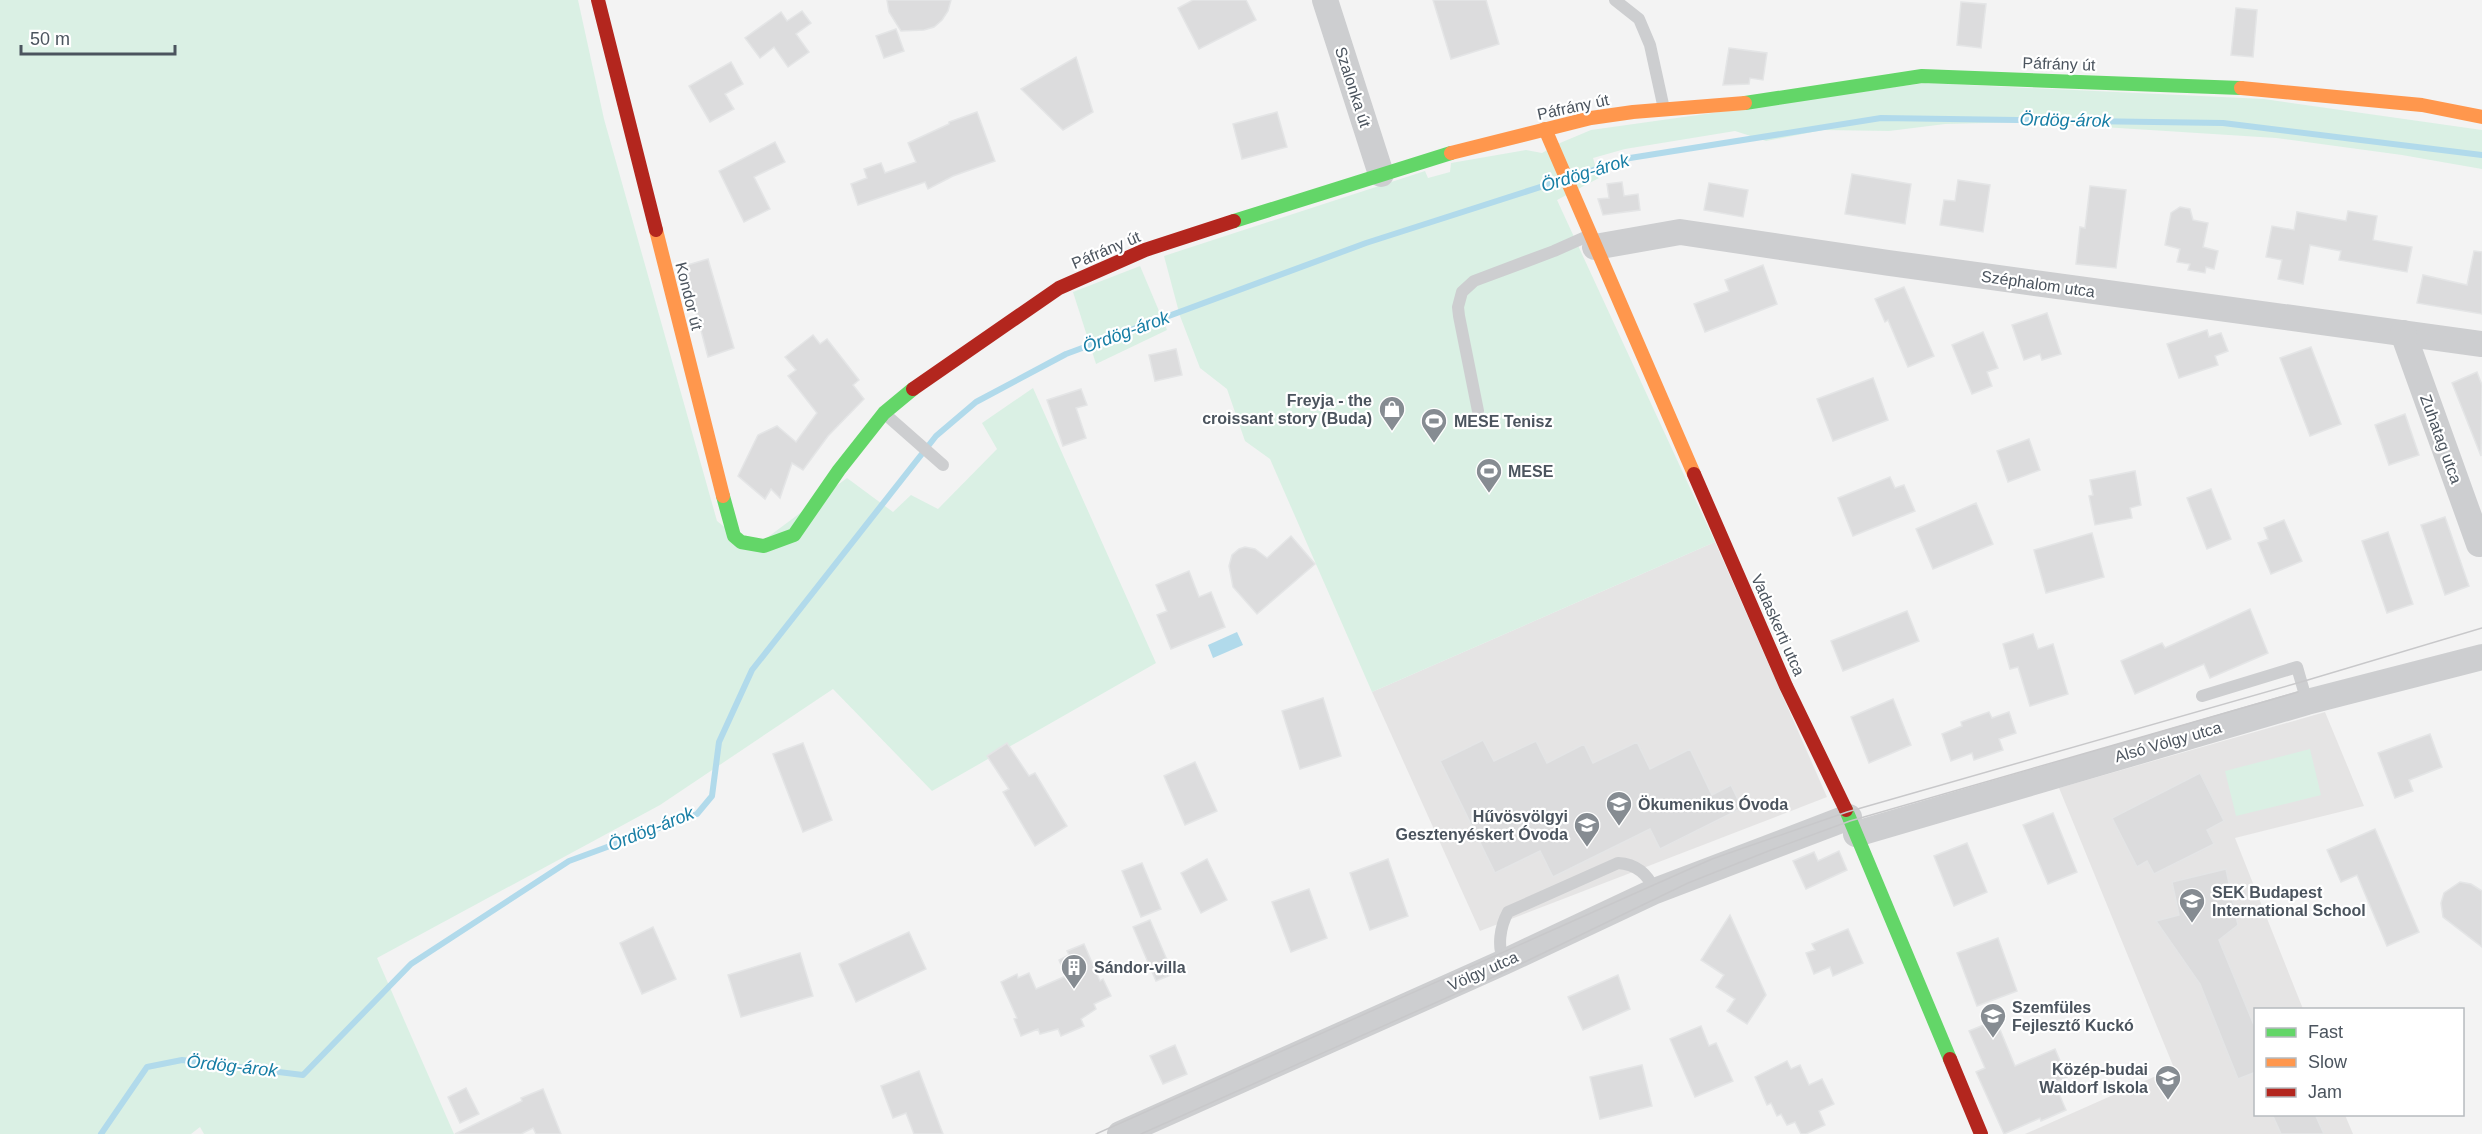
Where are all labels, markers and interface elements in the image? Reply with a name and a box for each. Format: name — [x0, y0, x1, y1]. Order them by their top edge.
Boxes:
scale bar — [21, 18, 176, 56]
text: 50 m — [30, 29, 70, 49]
street label: Szalonka út — [1332, 45, 1374, 130]
street label: Páfrány út — [2022, 54, 2096, 74]
street label: Páfrány út — [1536, 91, 1611, 123]
water label: Ördög-árok — [2019, 109, 2112, 131]
water label: Ördög-árok — [1539, 150, 1632, 196]
street label: Páfrány út — [1069, 228, 1143, 272]
street label: Kondor út — [672, 260, 706, 332]
street label: Széphalom utca — [1980, 268, 2096, 300]
water label: Ördög-árok — [1080, 307, 1173, 357]
place label: Freyja - the croissant story (Buda) — [1202, 392, 1372, 427]
street label: Zuhatag utca — [2417, 392, 2465, 486]
shop icon: Freyja - the croissant story (Buda) — [1377, 394, 1407, 432]
sports icon: MESE Tenisz — [1419, 406, 1449, 444]
place label: MESE Tenisz — [1454, 413, 1552, 430]
sports icon: MESE — [1474, 456, 1504, 494]
place label: MESE — [1508, 463, 1554, 480]
street label: Vadaskerti utca — [1748, 572, 1808, 678]
street label: Alsó Völgy utca — [2113, 719, 2223, 765]
school or university icon: Ökumenikus Óvoda — [1604, 789, 1634, 827]
place label: Ökumenikus Óvoda — [1638, 795, 1788, 813]
water label: Ördög-árok — [605, 802, 698, 855]
place label: Hűvösvölgyi Gesztenyéskert Óvoda — [1395, 808, 1568, 843]
school or university icon: Hűvösvölgyi Gesztenyéskert Óvoda — [1572, 810, 1602, 848]
place label: SEK Budapest International School — [2212, 884, 2366, 919]
school or university icon: SEK Budapest International School — [2177, 886, 2207, 924]
street label: Völgy utca — [1445, 948, 1521, 994]
building icon: Sándor-villa — [1059, 952, 1089, 990]
place label: Sándor-villa — [1094, 959, 1186, 976]
place label: Szemfüles Fejlesztő Kuckó — [2012, 999, 2134, 1034]
school or university icon: Szemfüles Fejlesztő Kuckó — [1978, 1001, 2008, 1039]
legend — [2254, 1008, 2464, 1116]
text: Fast — [2308, 1022, 2343, 1042]
water label: Ördög-árok — [186, 1051, 279, 1081]
text: Slow — [2308, 1052, 2348, 1072]
place label: Közép-budai Waldorf Iskola — [2039, 1061, 2148, 1096]
school or university icon: Közép-budai Waldorf Iskola — [2153, 1063, 2183, 1101]
text: Jam — [2308, 1082, 2342, 1102]

